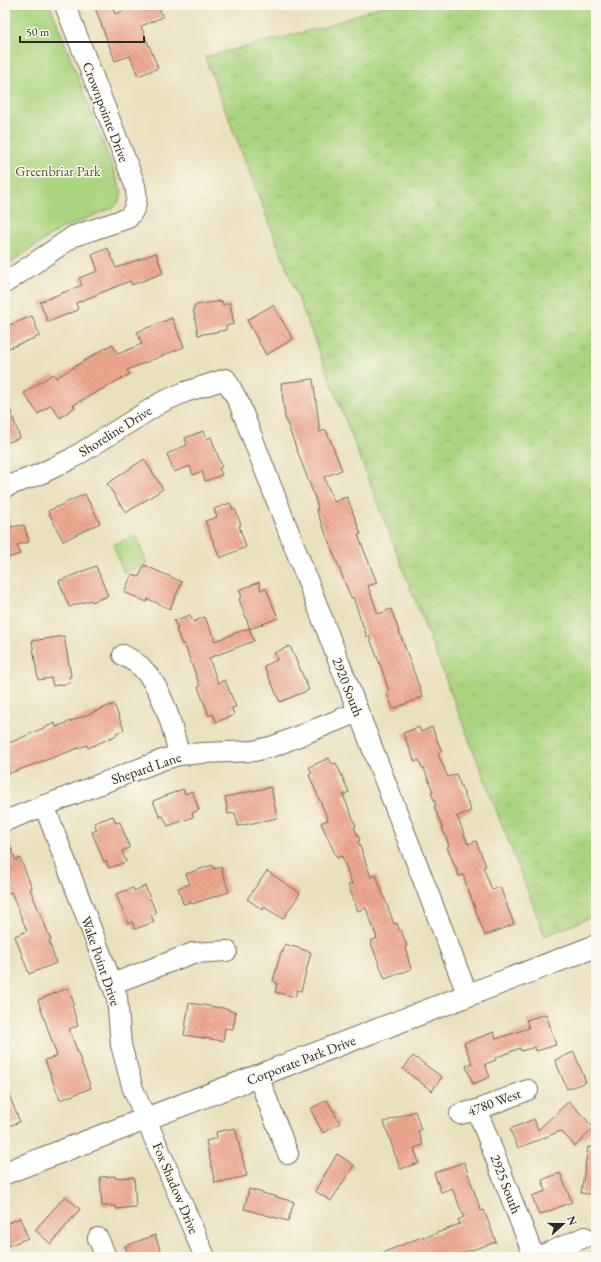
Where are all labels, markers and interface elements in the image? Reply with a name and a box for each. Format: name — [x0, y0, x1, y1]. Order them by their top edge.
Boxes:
scale bar — [20, 18, 144, 44]
text: 50 m — [26, 24, 50, 40]
street label: Crownpointe Drive — [79, 59, 134, 165]
park label: Greenbriar Park — [15, 162, 101, 180]
street label: Shoreline Drive — [75, 401, 155, 461]
street label: 2920 South — [328, 655, 368, 719]
street label: Shepard Lane — [109, 747, 184, 788]
street label: Wake Point Drive — [77, 914, 125, 1009]
street label: Corporate Park Drive — [244, 1031, 359, 1089]
street label: 4780 West — [465, 1084, 524, 1120]
street label: Fox Shadow Drive — [149, 1140, 204, 1237]
street label: 2925 South — [486, 1152, 526, 1216]
north arrow — [543, 1204, 583, 1244]
text: N — [564, 1214, 581, 1227]

